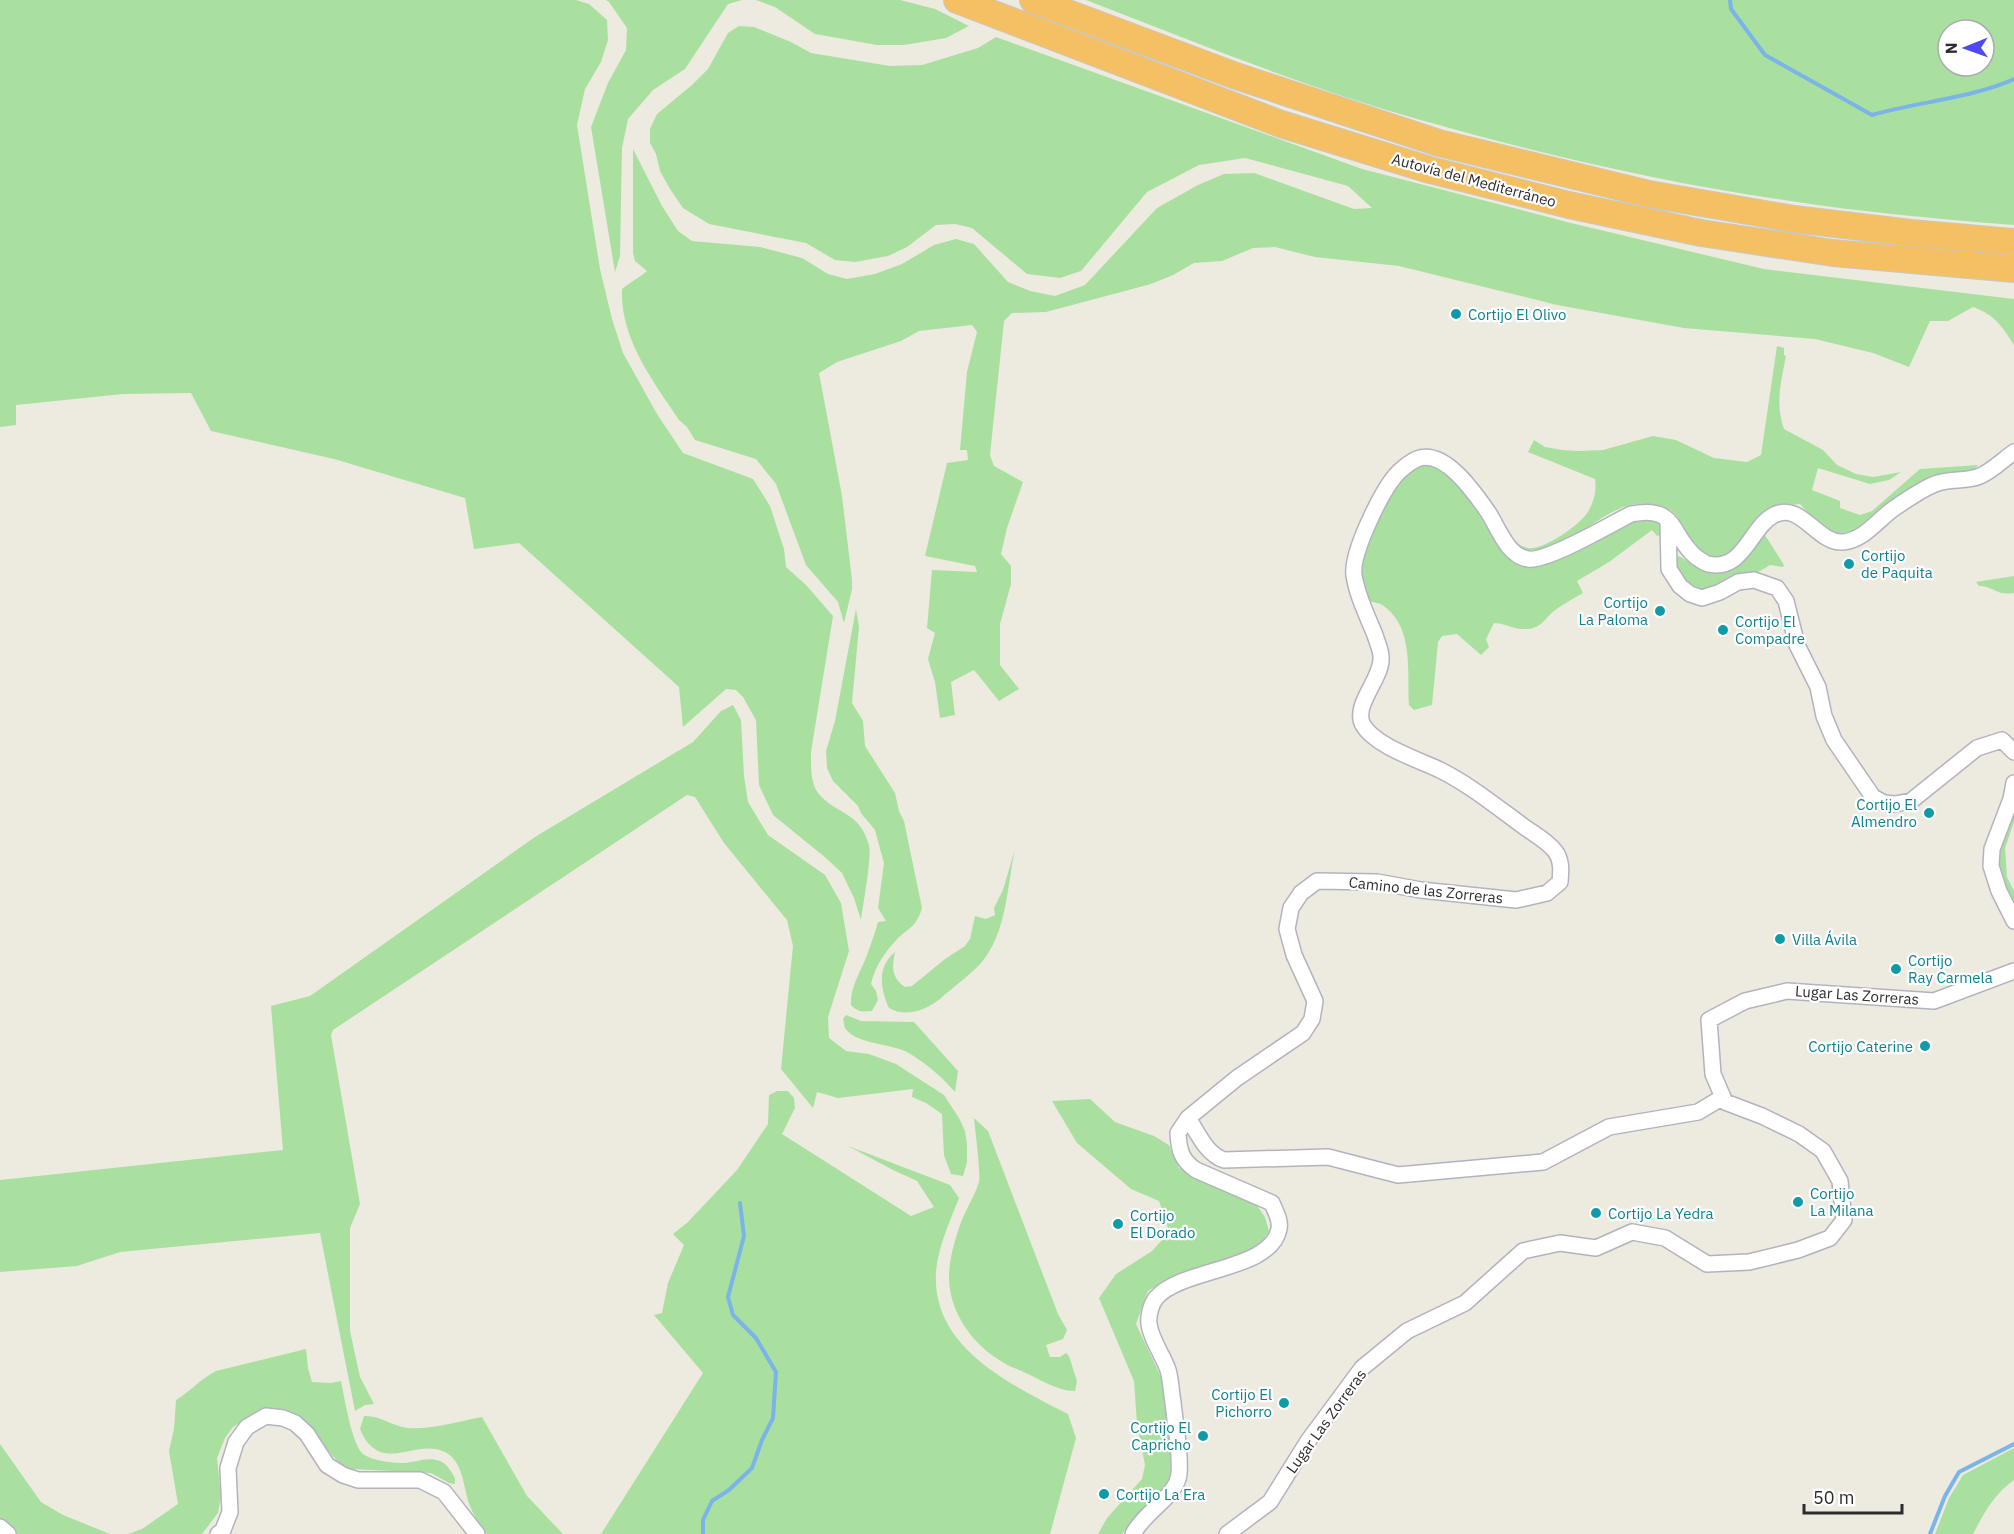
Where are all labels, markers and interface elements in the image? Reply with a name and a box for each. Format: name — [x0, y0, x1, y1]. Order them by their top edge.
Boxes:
north arrow — [1936, 18, 1996, 78]
text: N — [1941, 42, 1961, 54]
street label: Autovía del Mediterráneo — [1390, 149, 1558, 211]
place label: Cortijo El Olivo — [1468, 305, 1566, 324]
marker: Cortijo El Olivo — [1449, 307, 1463, 321]
place label: Cortijo de Paquita — [1861, 546, 1933, 582]
marker: Cortijo de Paquita — [1842, 557, 1856, 571]
place label: Cortijo La Paloma — [1578, 593, 1648, 629]
marker: Cortijo La Paloma — [1653, 604, 1667, 618]
place label: Cortijo El Compadre — [1735, 612, 1805, 648]
marker: Cortijo El Compadre — [1716, 623, 1730, 637]
place label: Cortijo El Almendro — [1851, 795, 1917, 831]
marker: Cortijo El Almendro — [1922, 806, 1936, 820]
street label: Camino de las Zorreras — [1348, 872, 1504, 908]
place label: Villa Ávila — [1792, 930, 1857, 949]
marker: Villa Ávila — [1773, 932, 1787, 946]
place label: Cortijo Ray Carmela — [1908, 951, 1993, 987]
marker: Cortijo Ray Carmela — [1889, 962, 1903, 976]
street label: Lugar Las Zorreras — [1794, 981, 1920, 1009]
place label: Cortijo Caterine — [1808, 1037, 1913, 1056]
marker: Cortijo Caterine — [1918, 1039, 1932, 1053]
place label: Cortijo La Milana — [1810, 1184, 1874, 1220]
marker: Cortijo La Milana — [1791, 1195, 1805, 1209]
place label: Cortijo La Yedra — [1608, 1204, 1714, 1223]
place label: Cortijo El Dorado — [1130, 1206, 1195, 1242]
marker: Cortijo La Yedra — [1589, 1206, 1603, 1220]
marker: Cortijo El Dorado — [1111, 1217, 1125, 1231]
street label: Lugar Las Zorreras — [1282, 1365, 1370, 1477]
place label: Cortijo El Pichorro — [1211, 1385, 1272, 1421]
marker: Cortijo El Pichorro — [1277, 1396, 1291, 1410]
place label: Cortijo El Capricho — [1130, 1418, 1191, 1454]
marker: Cortijo El Capricho — [1196, 1429, 1210, 1443]
scale bar — [1804, 1477, 1902, 1515]
place label: Cortijo La Era — [1116, 1485, 1205, 1504]
text: 50 m — [1813, 1486, 1855, 1509]
marker: Cortijo La Era — [1097, 1487, 1111, 1501]

